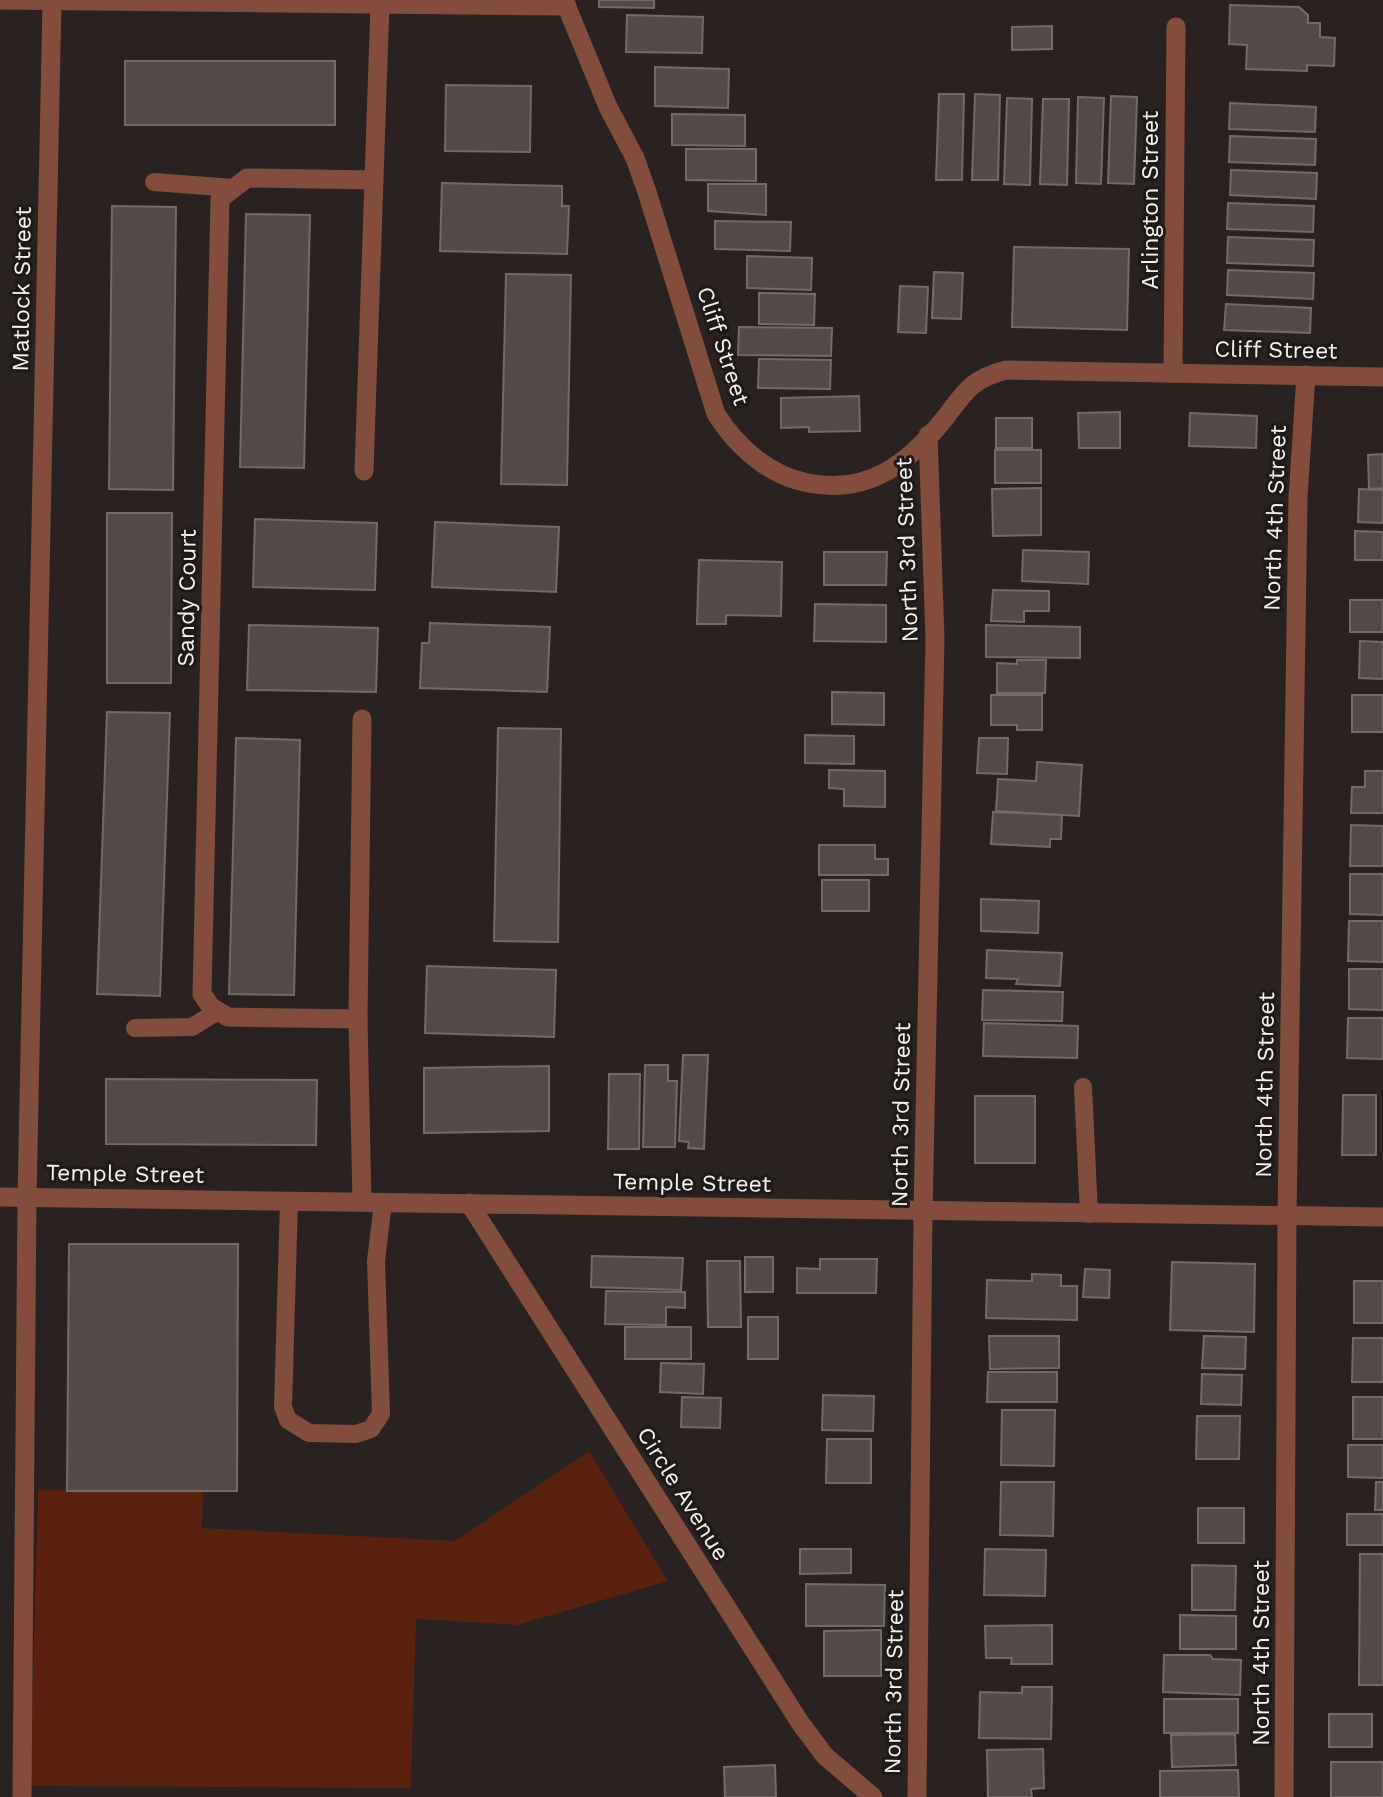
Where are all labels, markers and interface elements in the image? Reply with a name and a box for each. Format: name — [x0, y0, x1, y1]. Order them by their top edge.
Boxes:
street label: Arlington Street — [1137, 110, 1164, 289]
street label: Matlock Street — [7, 206, 37, 372]
street label: Cliff Street — [691, 283, 755, 409]
street label: Cliff Street — [1214, 335, 1338, 365]
street label: North 4th Street — [1258, 424, 1292, 611]
street label: North 3rd Street — [890, 457, 924, 643]
street label: Sandy Court — [172, 529, 202, 667]
street label: North 4th Street — [1250, 991, 1280, 1178]
street label: North 3rd Street — [886, 1022, 916, 1208]
street label: Temple Street — [46, 1159, 205, 1189]
street label: Temple Street — [613, 1168, 772, 1198]
street label: Circle Avenue — [631, 1422, 735, 1566]
street label: North 4th Street — [1248, 1560, 1275, 1746]
street label: North 3rd Street — [879, 1589, 909, 1775]

